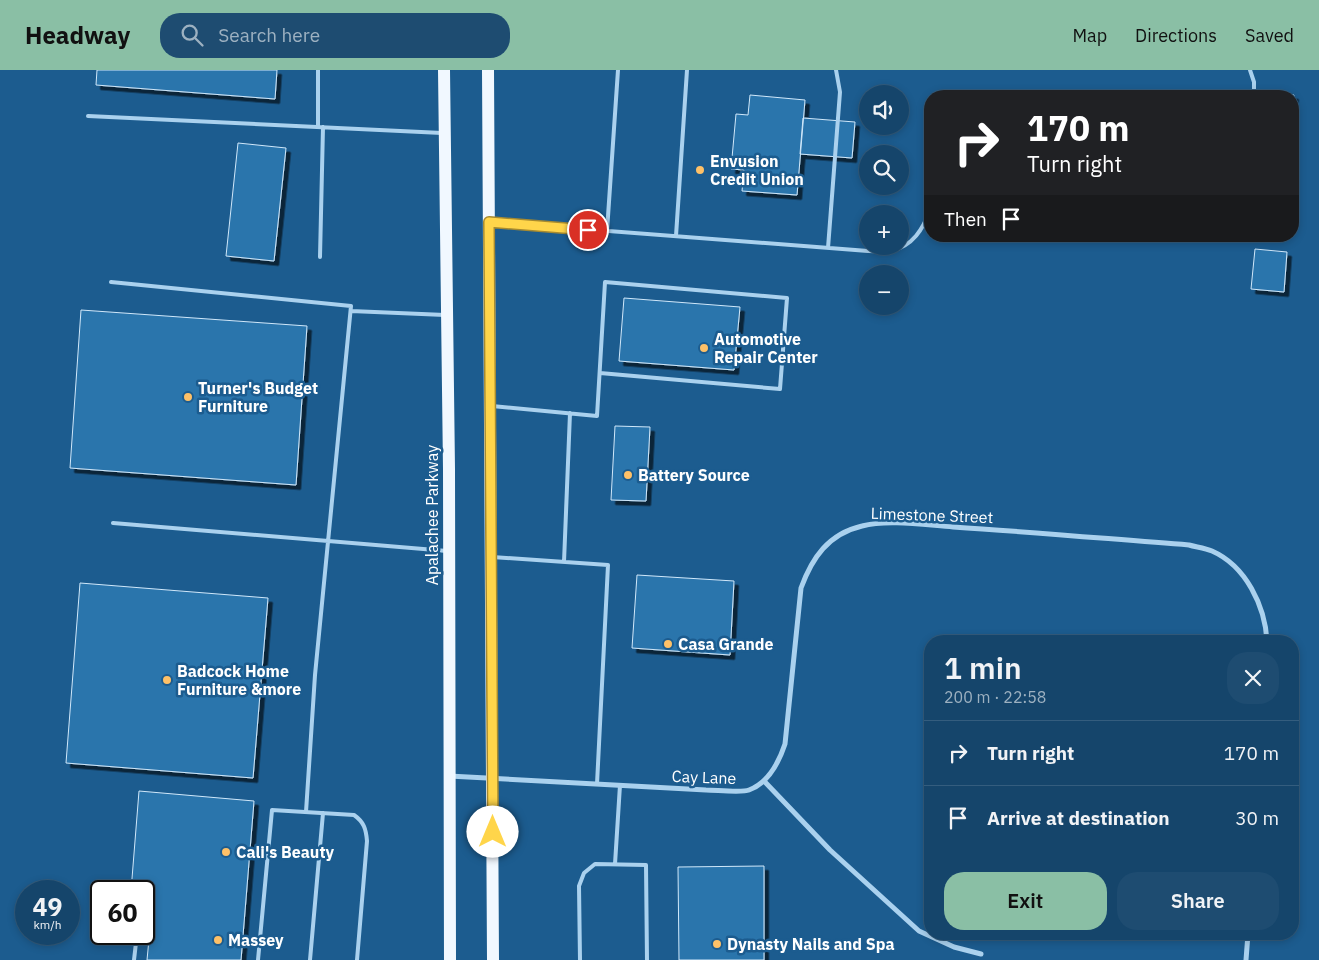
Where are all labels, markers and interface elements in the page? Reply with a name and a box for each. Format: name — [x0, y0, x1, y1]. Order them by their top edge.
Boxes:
search box — [160, 13, 510, 58]
text: Headway — [25, 19, 130, 51]
icon: search — [178, 21, 206, 49]
text: Search here — [218, 23, 320, 47]
text: Map — [1072, 24, 1107, 47]
text: Directions — [1135, 24, 1217, 47]
text: Saved — [1245, 24, 1294, 47]
map controls — [859, 85, 909, 315]
button: sound — [859, 85, 909, 135]
text: 170 m — [1027, 105, 1130, 151]
icon: right — [944, 110, 1009, 175]
button: search — [859, 145, 909, 195]
text: Turn right — [1027, 149, 1122, 178]
place label: Envusion Credit Union — [710, 151, 804, 189]
marker: Envusion Credit Union — [694, 164, 706, 176]
button: + — [859, 205, 909, 255]
icon: arrive — [997, 205, 1025, 233]
text: Then — [944, 207, 987, 231]
pin — [567, 209, 609, 251]
icon: arrive — [574, 216, 602, 244]
button: − — [859, 265, 909, 315]
place label: Automotive Repair Center — [714, 329, 818, 367]
marker: Automotive Repair Center — [698, 342, 710, 354]
place label: Turner's Budget Furniture — [198, 378, 318, 416]
marker: Turner's Budget Furniture — [182, 391, 194, 403]
street label: Apalachee Parkway — [422, 445, 442, 585]
place label: Battery Source — [638, 465, 750, 485]
marker: Battery Source — [622, 469, 634, 481]
street label: Limestone Street — [870, 503, 994, 527]
place label: Casa Grande — [678, 634, 774, 654]
marker: Casa Grande — [662, 638, 674, 650]
text: 1 min — [944, 648, 1022, 687]
button: close — [1227, 652, 1279, 704]
place label: Badcock Home Furniture &more — [177, 661, 301, 699]
marker: Badcock Home Furniture &more — [161, 674, 173, 686]
text: 200 m · 22:58 — [944, 687, 1046, 707]
icon: right — [944, 739, 972, 767]
text: Turn right — [987, 741, 1074, 765]
text: 170 m — [1224, 741, 1279, 765]
street label: Cay Lane — [671, 766, 737, 788]
icon: arrive — [944, 804, 972, 832]
position arrow — [466, 805, 518, 857]
text: Arrive at destination — [987, 806, 1170, 830]
text: 30 m — [1235, 806, 1279, 830]
place label: Cali's Beauty — [236, 842, 335, 862]
marker: Cali's Beauty — [220, 846, 232, 858]
button: Exit — [944, 872, 1107, 930]
button: Share — [1117, 872, 1279, 930]
speed limit sign: 60 — [90, 880, 155, 945]
text: 49 — [32, 890, 63, 923]
text: km/h — [33, 917, 62, 932]
place label: Massey — [228, 930, 284, 950]
marker: Massey — [212, 934, 224, 946]
place label: Dynasty Nails and Spa — [727, 934, 895, 954]
marker: Dynasty Nails and Spa — [711, 938, 723, 950]

